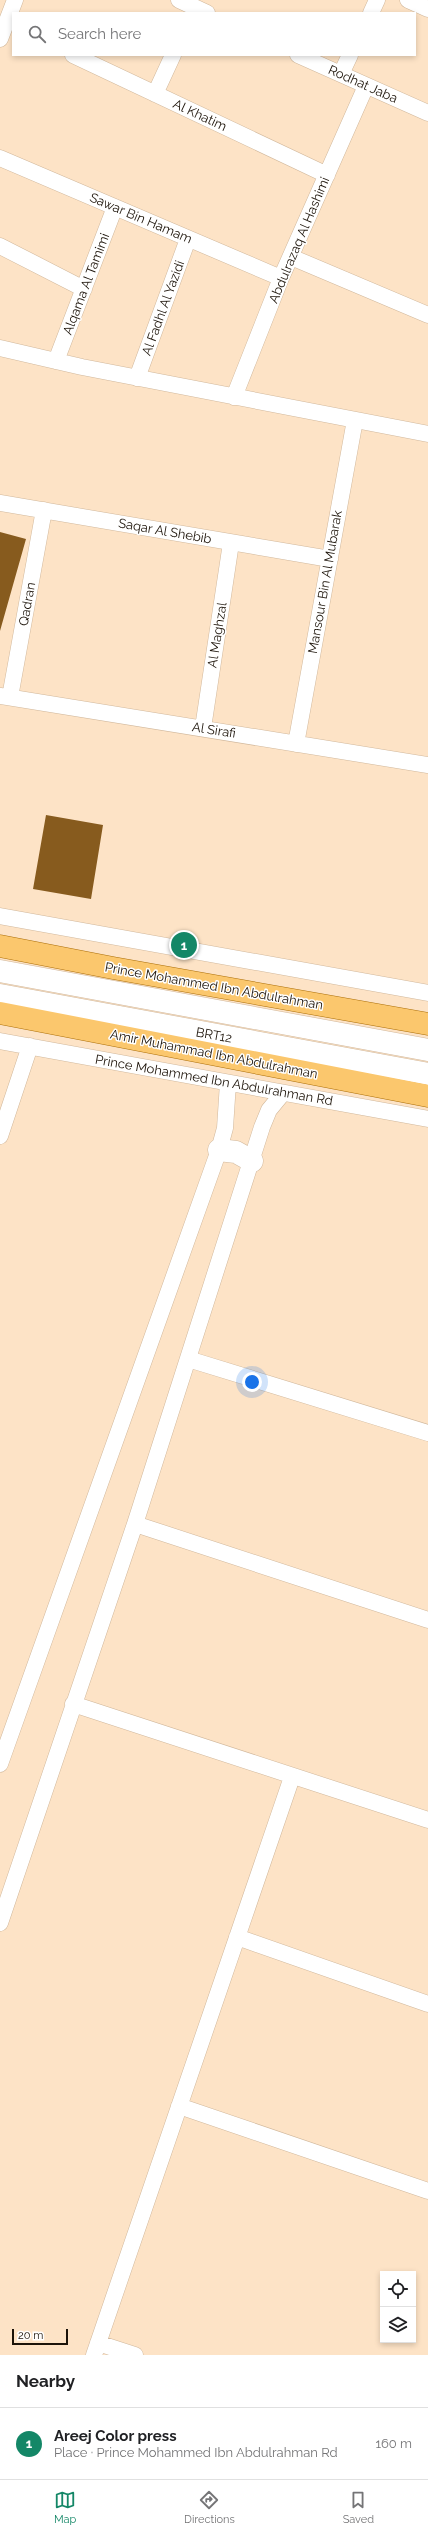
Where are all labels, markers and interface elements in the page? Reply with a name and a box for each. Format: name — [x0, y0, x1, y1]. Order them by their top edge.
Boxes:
search box — [12, 12, 416, 56]
icon: search — [26, 23, 48, 45]
text: Search here — [58, 25, 141, 43]
street label: Rodhat Jaba — [326, 62, 400, 106]
street label: Al Khatim — [171, 96, 229, 134]
street label: Abdulrazaq Al Hashimi — [266, 175, 332, 305]
street label: Sawar Bin Hamam — [88, 190, 195, 246]
street label: Alqama Al Tamimi — [60, 231, 112, 337]
street label: Al Fadhl Al Yazidi — [139, 258, 187, 358]
street label: Mansour Bin Al Mubarak — [305, 509, 345, 655]
street label: Saqar Al Shebib — [117, 515, 213, 547]
street label: Qadran — [16, 581, 38, 627]
street label: Al Maghzal — [204, 601, 230, 669]
street label: Al Sirafi — [191, 719, 237, 741]
pin: 1 — [171, 930, 197, 960]
street label: Prince Mohammed Ibn Abdulrahman — [104, 959, 324, 1013]
street label: BRT12 — [195, 1024, 233, 1046]
street label: Amir Muhammad Ibn Abdulrahman — [109, 1027, 319, 1081]
street label: Prince Mohammed Ibn Abdulrahman Rd — [94, 1052, 334, 1108]
your location — [242, 1372, 262, 1392]
map controls — [380, 2271, 416, 2343]
button: locate — [380, 2271, 416, 2307]
button: layers — [380, 2307, 416, 2343]
scale bar — [12, 2327, 68, 2346]
text: 20 m — [18, 2329, 43, 2342]
text: Nearby — [16, 2371, 75, 2391]
text: Areej Color press — [54, 2427, 177, 2445]
text: 1 — [26, 2436, 32, 2451]
text: 160 m — [375, 2436, 412, 2451]
text: Place · Prince Mohammed Ibn Abdulrahman Rd — [54, 2445, 338, 2460]
tab: Map — [54, 2489, 76, 2526]
tab: Directions — [184, 2489, 235, 2526]
tab: Saved — [343, 2489, 374, 2526]

